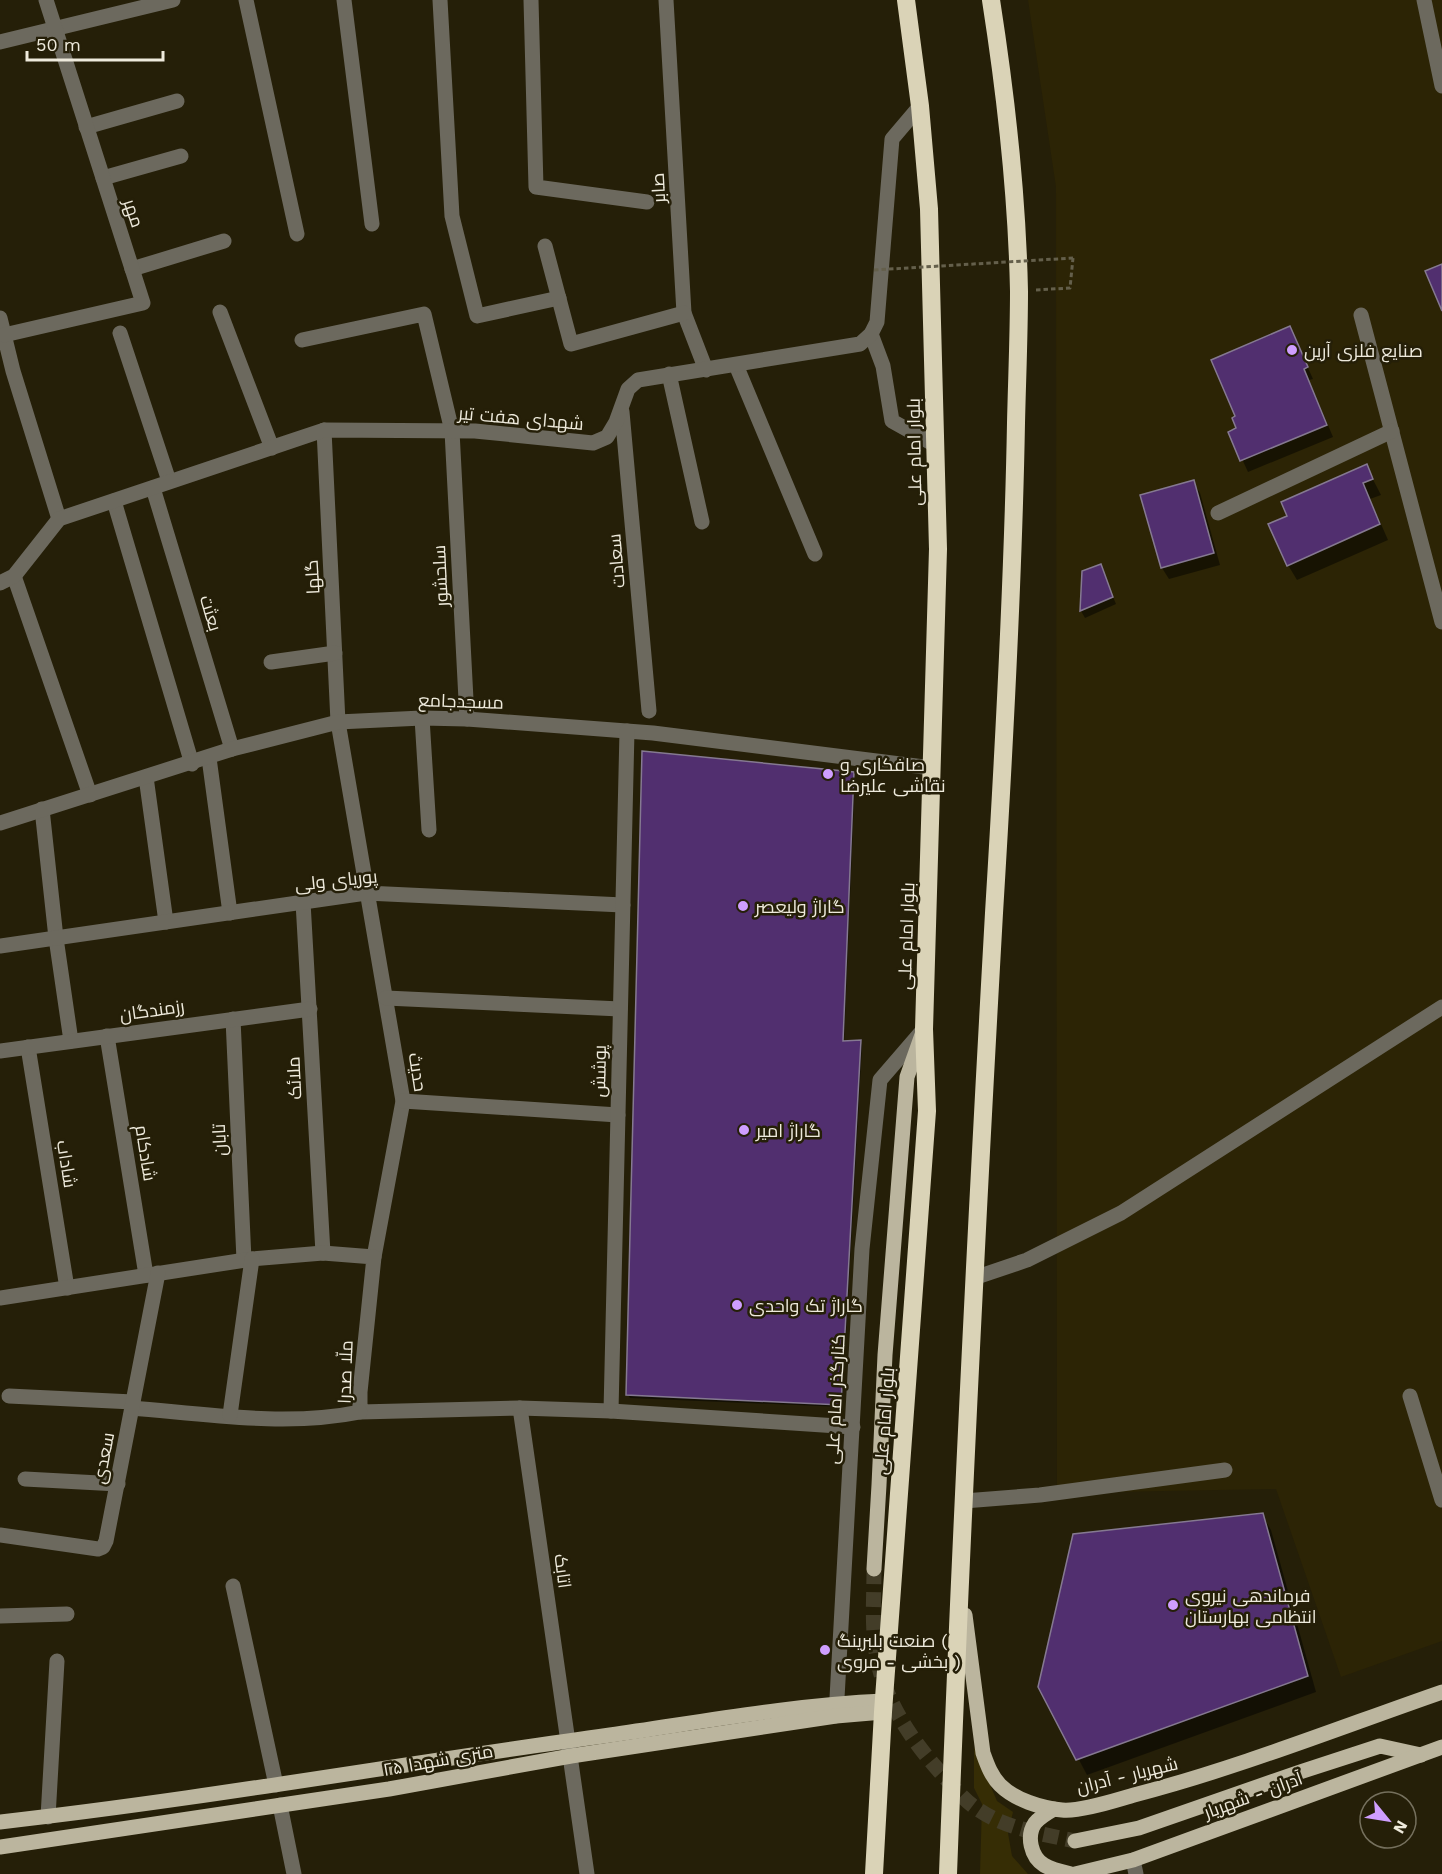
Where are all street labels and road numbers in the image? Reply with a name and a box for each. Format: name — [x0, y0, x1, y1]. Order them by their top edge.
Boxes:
street label: صابر — [647, 172, 670, 205]
street label: مهر — [118, 195, 148, 230]
street label: بلوار امام علی — [903, 398, 927, 506]
street label: شهدای هفت تیر — [456, 402, 585, 435]
street label: سعادت — [603, 533, 629, 589]
street label: سلحشور — [428, 544, 453, 608]
street label: گلها — [301, 559, 324, 595]
street label: بعثت — [196, 593, 226, 633]
street label: مسجدجامع — [418, 689, 504, 715]
street label: پوریای ولی — [294, 865, 379, 897]
street label: بلوار امام علی — [894, 882, 920, 990]
street label: رزمندگان — [118, 995, 186, 1026]
street label: پوشش — [588, 1044, 612, 1097]
street label: حدیث — [405, 1051, 431, 1093]
street label: ملائک — [282, 1056, 306, 1100]
street label: شادکام — [129, 1123, 161, 1183]
street label: تابان — [208, 1123, 231, 1157]
street label: شاداب — [53, 1139, 81, 1189]
street label: کنارگذر امام علی — [821, 1333, 851, 1465]
street label: ملّا صدرا — [333, 1340, 358, 1404]
street label: بلوار امام علی — [870, 1367, 900, 1476]
street label: سعدی — [88, 1430, 119, 1486]
street label: اتابک — [550, 1552, 576, 1590]
street label: ۲۵ متری شهدا — [381, 1740, 495, 1781]
street label: شهریار - آدران — [1074, 1752, 1180, 1799]
street label: آدران - شهریار — [1200, 1767, 1306, 1824]

